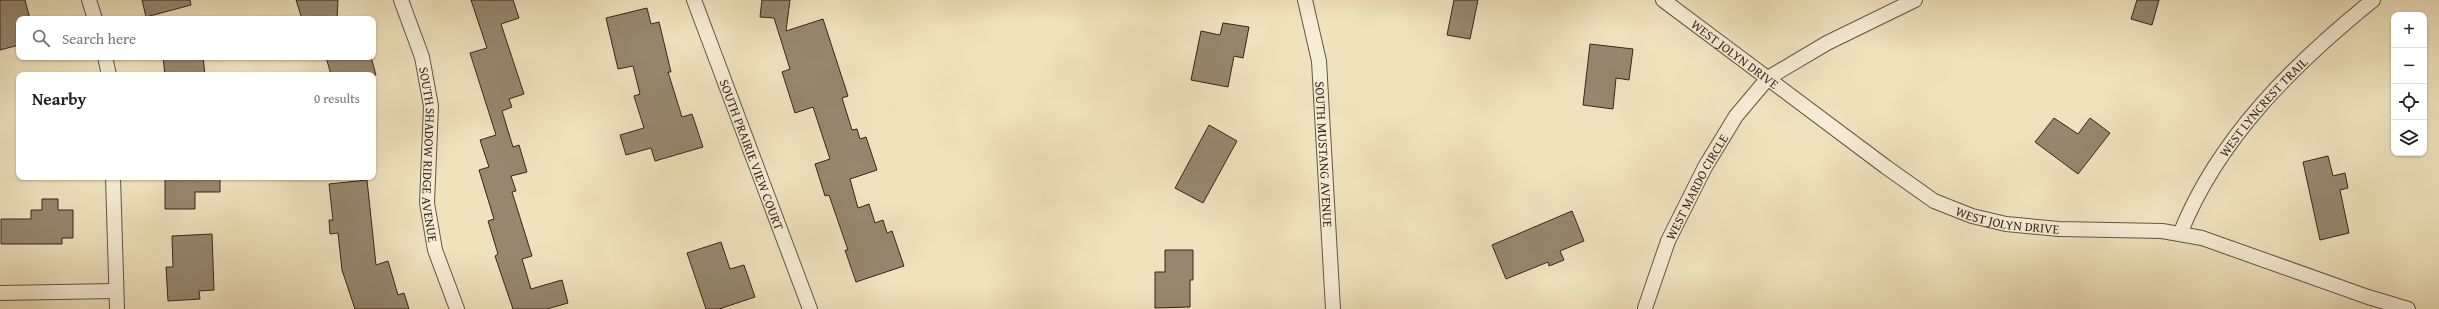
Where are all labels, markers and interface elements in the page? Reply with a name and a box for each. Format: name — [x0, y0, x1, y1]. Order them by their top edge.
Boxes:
map controls — [2391, 12, 2427, 156]
button: + — [2391, 12, 2427, 48]
street label: WEST JOLYN DRIVE — [1687, 15, 1783, 94]
search box — [16, 16, 376, 60]
icon: search — [30, 27, 52, 49]
text: Search here — [62, 28, 136, 49]
button: − — [2391, 48, 2427, 84]
street label: WEST LYNCREST TRAIL — [2215, 52, 2312, 161]
street label: SOUTH SHADOW RIDGE AVENUE — [414, 65, 443, 244]
street label: SOUTH PRAIRIE VIEW COURT — [714, 76, 789, 234]
street label: SOUTH MUSTANG AVENUE — [1310, 81, 1337, 228]
button: locate — [2391, 84, 2427, 120]
text: Nearby — [32, 86, 86, 111]
text: 0 results — [314, 89, 360, 108]
button: layers — [2391, 120, 2427, 156]
street label: WEST MARDO CIRCLE — [1661, 130, 1733, 243]
street label: WEST JOLYN DRIVE — [1953, 201, 2060, 239]

